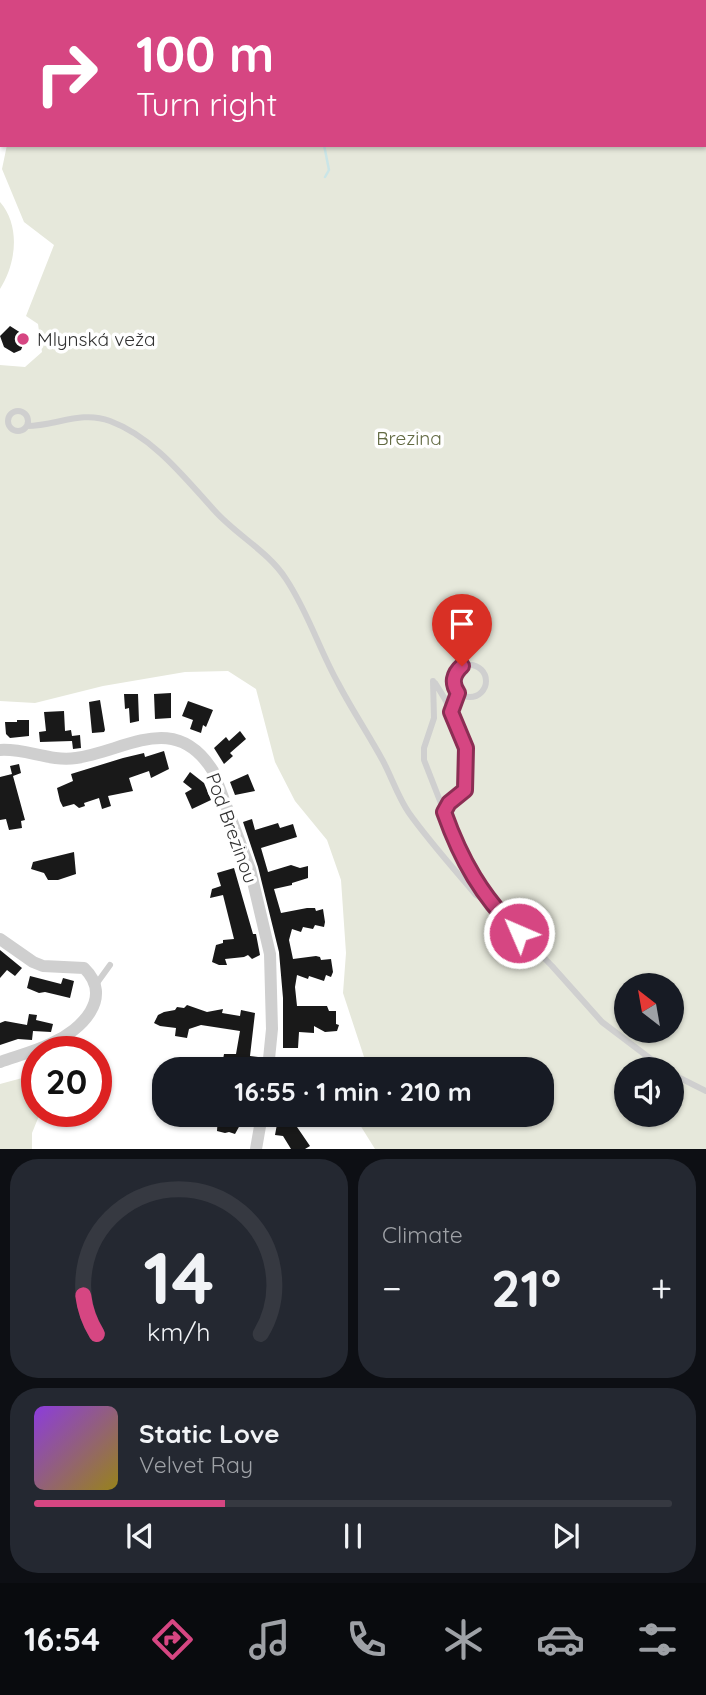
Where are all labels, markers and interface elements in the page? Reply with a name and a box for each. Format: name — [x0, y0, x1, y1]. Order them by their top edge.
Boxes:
text: 100 m — [136, 23, 274, 84]
icon: right — [21, 28, 112, 119]
text: Turn right — [136, 84, 277, 124]
place label: Mlynská veža — [37, 327, 156, 351]
marker: Mlynská veža — [15, 331, 31, 347]
park label: Brezina — [376, 426, 442, 450]
pin — [432, 594, 492, 666]
icon: arrive — [443, 605, 481, 643]
street label: Pod Brezinou — [201, 770, 263, 886]
position arrow — [482, 896, 556, 970]
north arrow — [614, 973, 684, 1043]
map controls — [614, 973, 684, 1127]
speed limit sign: 20 — [21, 1036, 112, 1127]
button: sound — [614, 1057, 684, 1127]
text: 16:55 · 1 min · 210 m — [234, 1075, 472, 1108]
text: Climate — [382, 1220, 463, 1249]
text: 14 — [143, 1232, 215, 1323]
text: 21° — [491, 1255, 561, 1320]
text: − — [382, 1264, 402, 1312]
text: + — [651, 1264, 672, 1312]
text: km/h — [147, 1316, 211, 1347]
text: Static Love — [139, 1417, 280, 1450]
text: Velvet Ray — [139, 1450, 253, 1479]
icon: previous — [121, 1517, 159, 1555]
icon: pause — [334, 1517, 372, 1555]
icon: next — [547, 1517, 585, 1555]
icon: directions — [148, 1615, 197, 1664]
icon: music — [245, 1615, 294, 1664]
icon: phone — [342, 1615, 391, 1664]
icon: climate — [439, 1615, 488, 1664]
icon: car — [536, 1615, 585, 1664]
icon: filters — [633, 1615, 682, 1664]
text: 16:54 — [24, 1619, 100, 1659]

